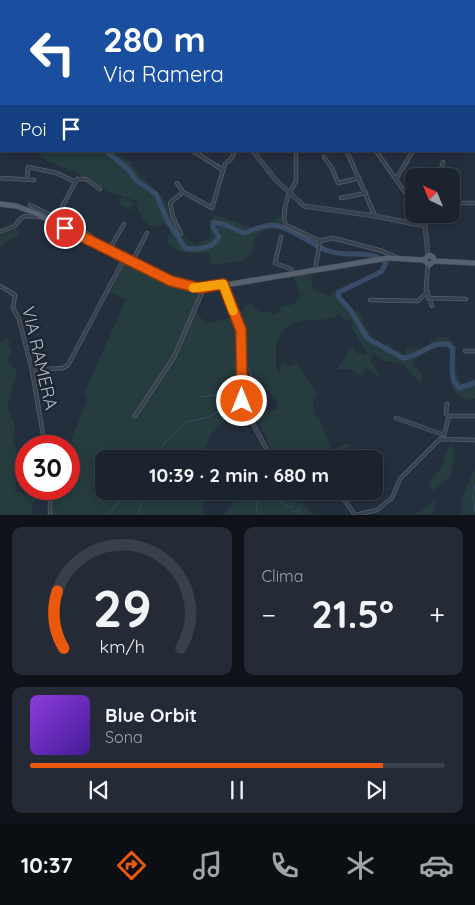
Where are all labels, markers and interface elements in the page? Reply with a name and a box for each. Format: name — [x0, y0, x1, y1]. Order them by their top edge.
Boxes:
text: 280 m — [103, 17, 206, 61]
icon: left — [20, 20, 85, 85]
text: Via Ramera — [103, 60, 224, 88]
icon: arrive — [57, 115, 85, 143]
text: Poi — [20, 117, 47, 141]
north arrow — [405, 168, 460, 222]
map controls — [405, 168, 460, 223]
pin — [44, 207, 86, 249]
icon: arrive — [51, 214, 79, 242]
street label: VIA RAMERA — [17, 304, 63, 412]
position arrow — [215, 374, 267, 426]
speed limit sign: 30 — [15, 435, 80, 500]
text: 10:39 · 2 min · 680 m — [149, 463, 329, 487]
text: Clima — [262, 566, 303, 586]
text: 29 — [92, 575, 151, 640]
text: 21.5° — [311, 590, 394, 638]
text: − — [262, 597, 276, 632]
text: + — [429, 597, 445, 632]
text: km/h — [99, 635, 144, 657]
text: Blue Orbit — [105, 703, 197, 727]
text: Sona — [105, 727, 143, 747]
icon: previous — [85, 776, 113, 804]
icon: pause — [223, 776, 251, 804]
icon: next — [362, 776, 390, 804]
icon: directions — [114, 848, 149, 883]
icon: music — [190, 848, 225, 883]
icon: phone — [267, 848, 302, 883]
icon: climate — [343, 848, 378, 883]
icon: car — [419, 848, 454, 883]
text: 10:37 — [21, 851, 73, 879]

